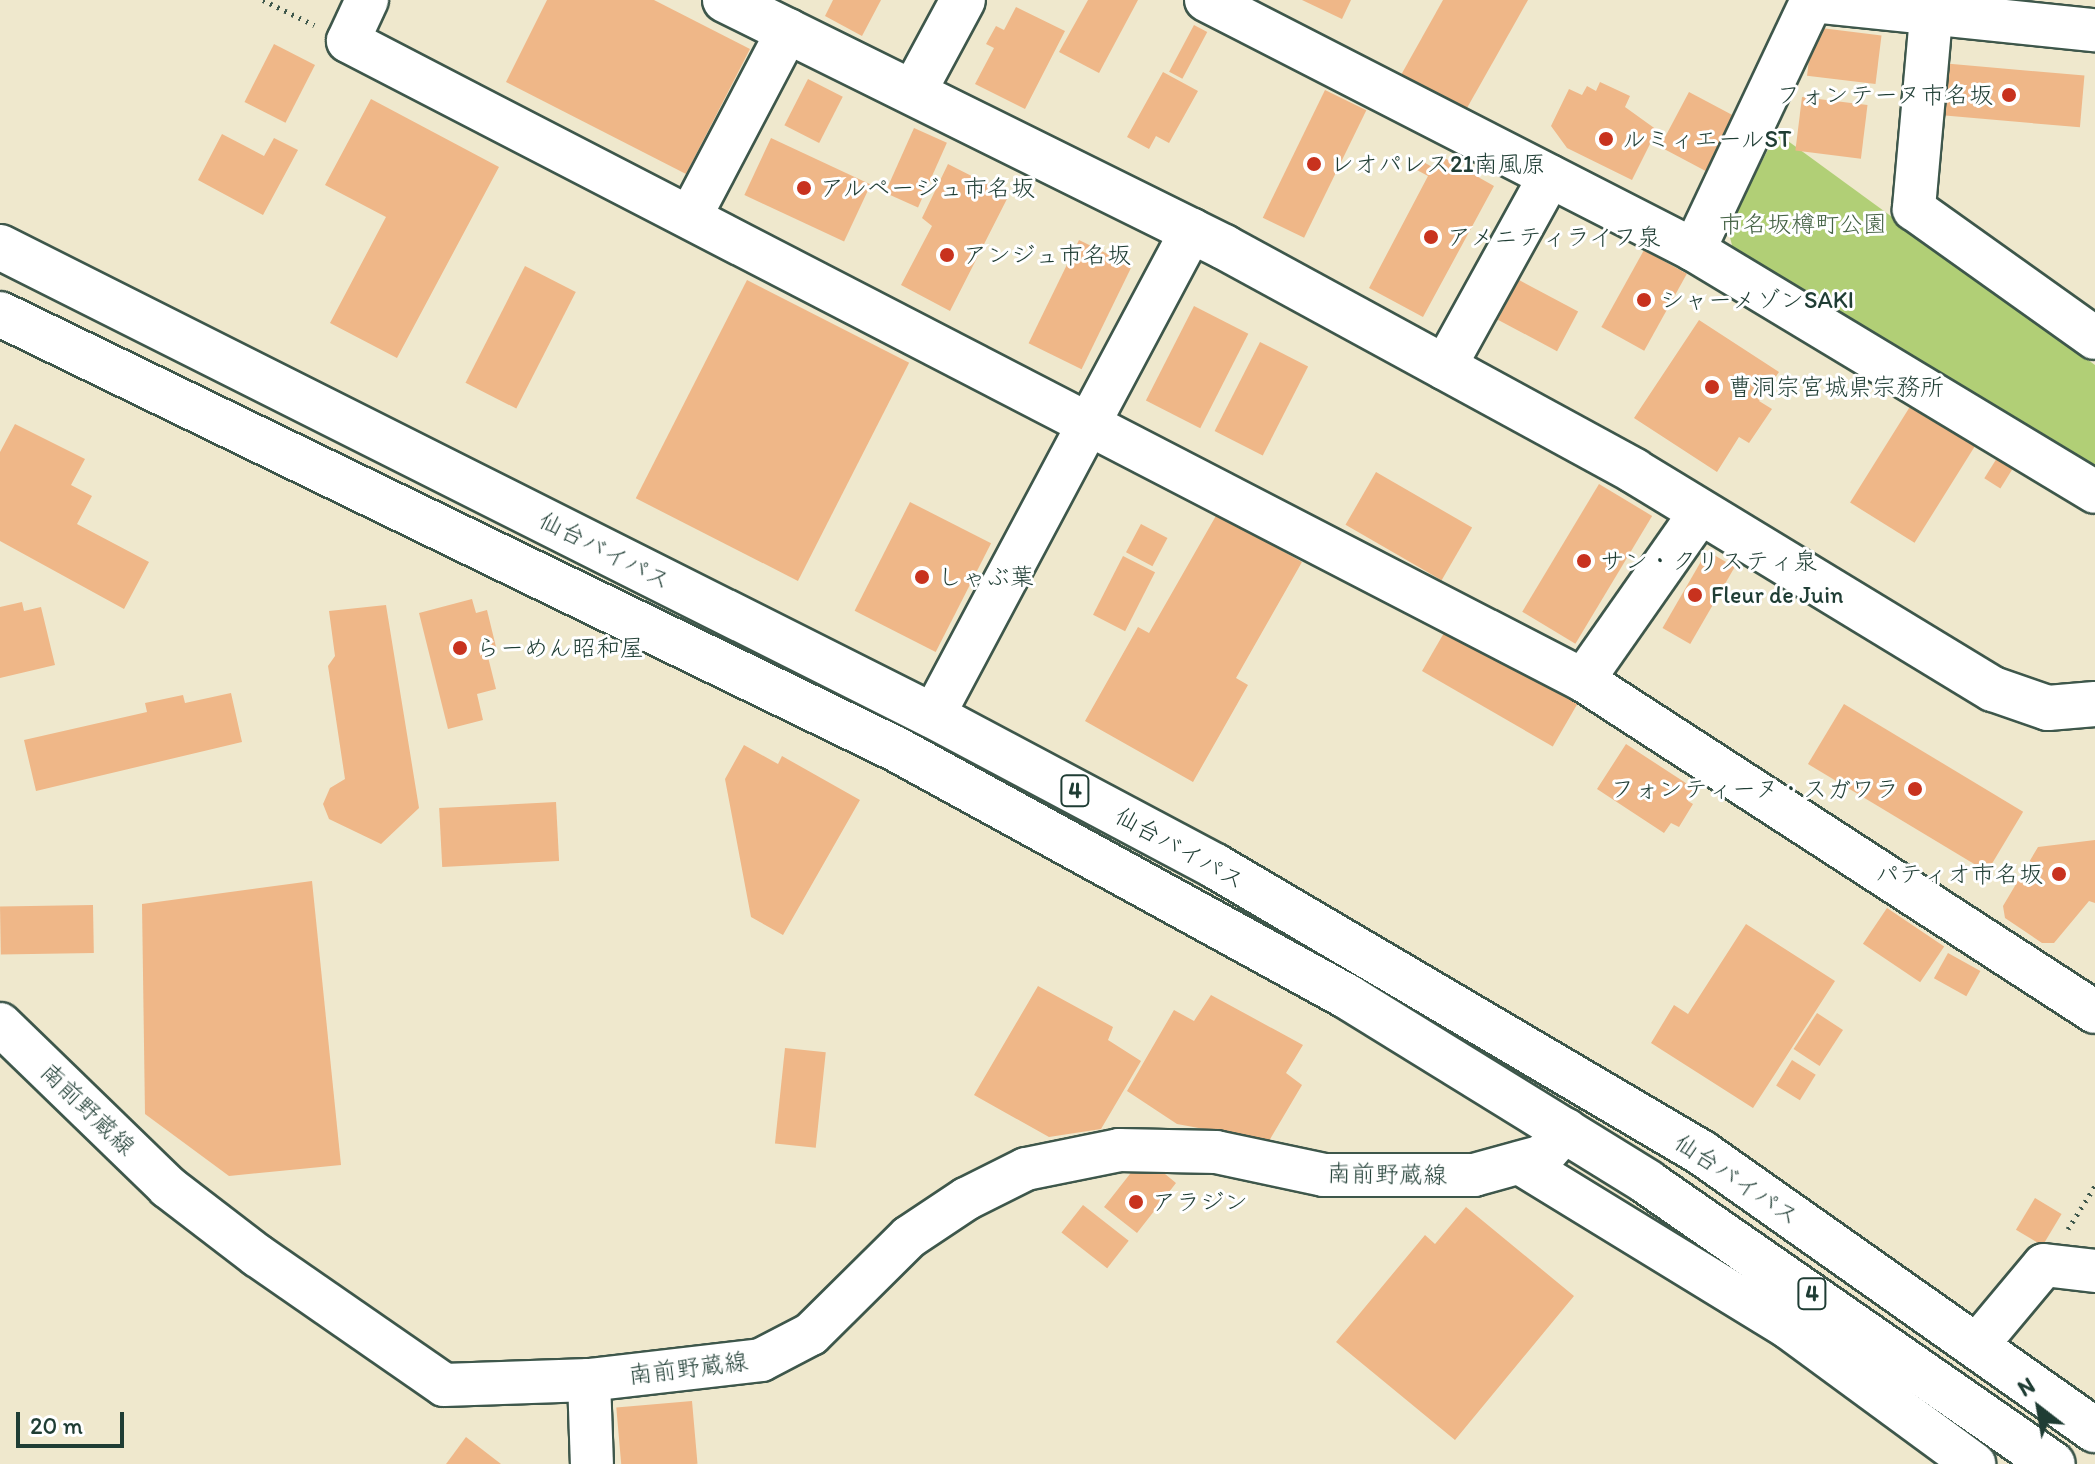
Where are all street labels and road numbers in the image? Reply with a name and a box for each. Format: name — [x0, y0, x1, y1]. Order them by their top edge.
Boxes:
street label: 仙台バイパス — [534, 504, 676, 596]
road number: 4 — [1059, 773, 1091, 809]
street label: 仙台バイパス — [1110, 800, 1250, 896]
street label: 南前野蔵線 — [35, 1057, 141, 1161]
street label: 仙台バイパス — [1669, 1127, 1805, 1231]
street label: 南前野蔵線 — [1327, 1159, 1447, 1189]
road number: 4 — [1796, 1276, 1828, 1312]
street label: 南前野蔵線 — [627, 1346, 749, 1390]

